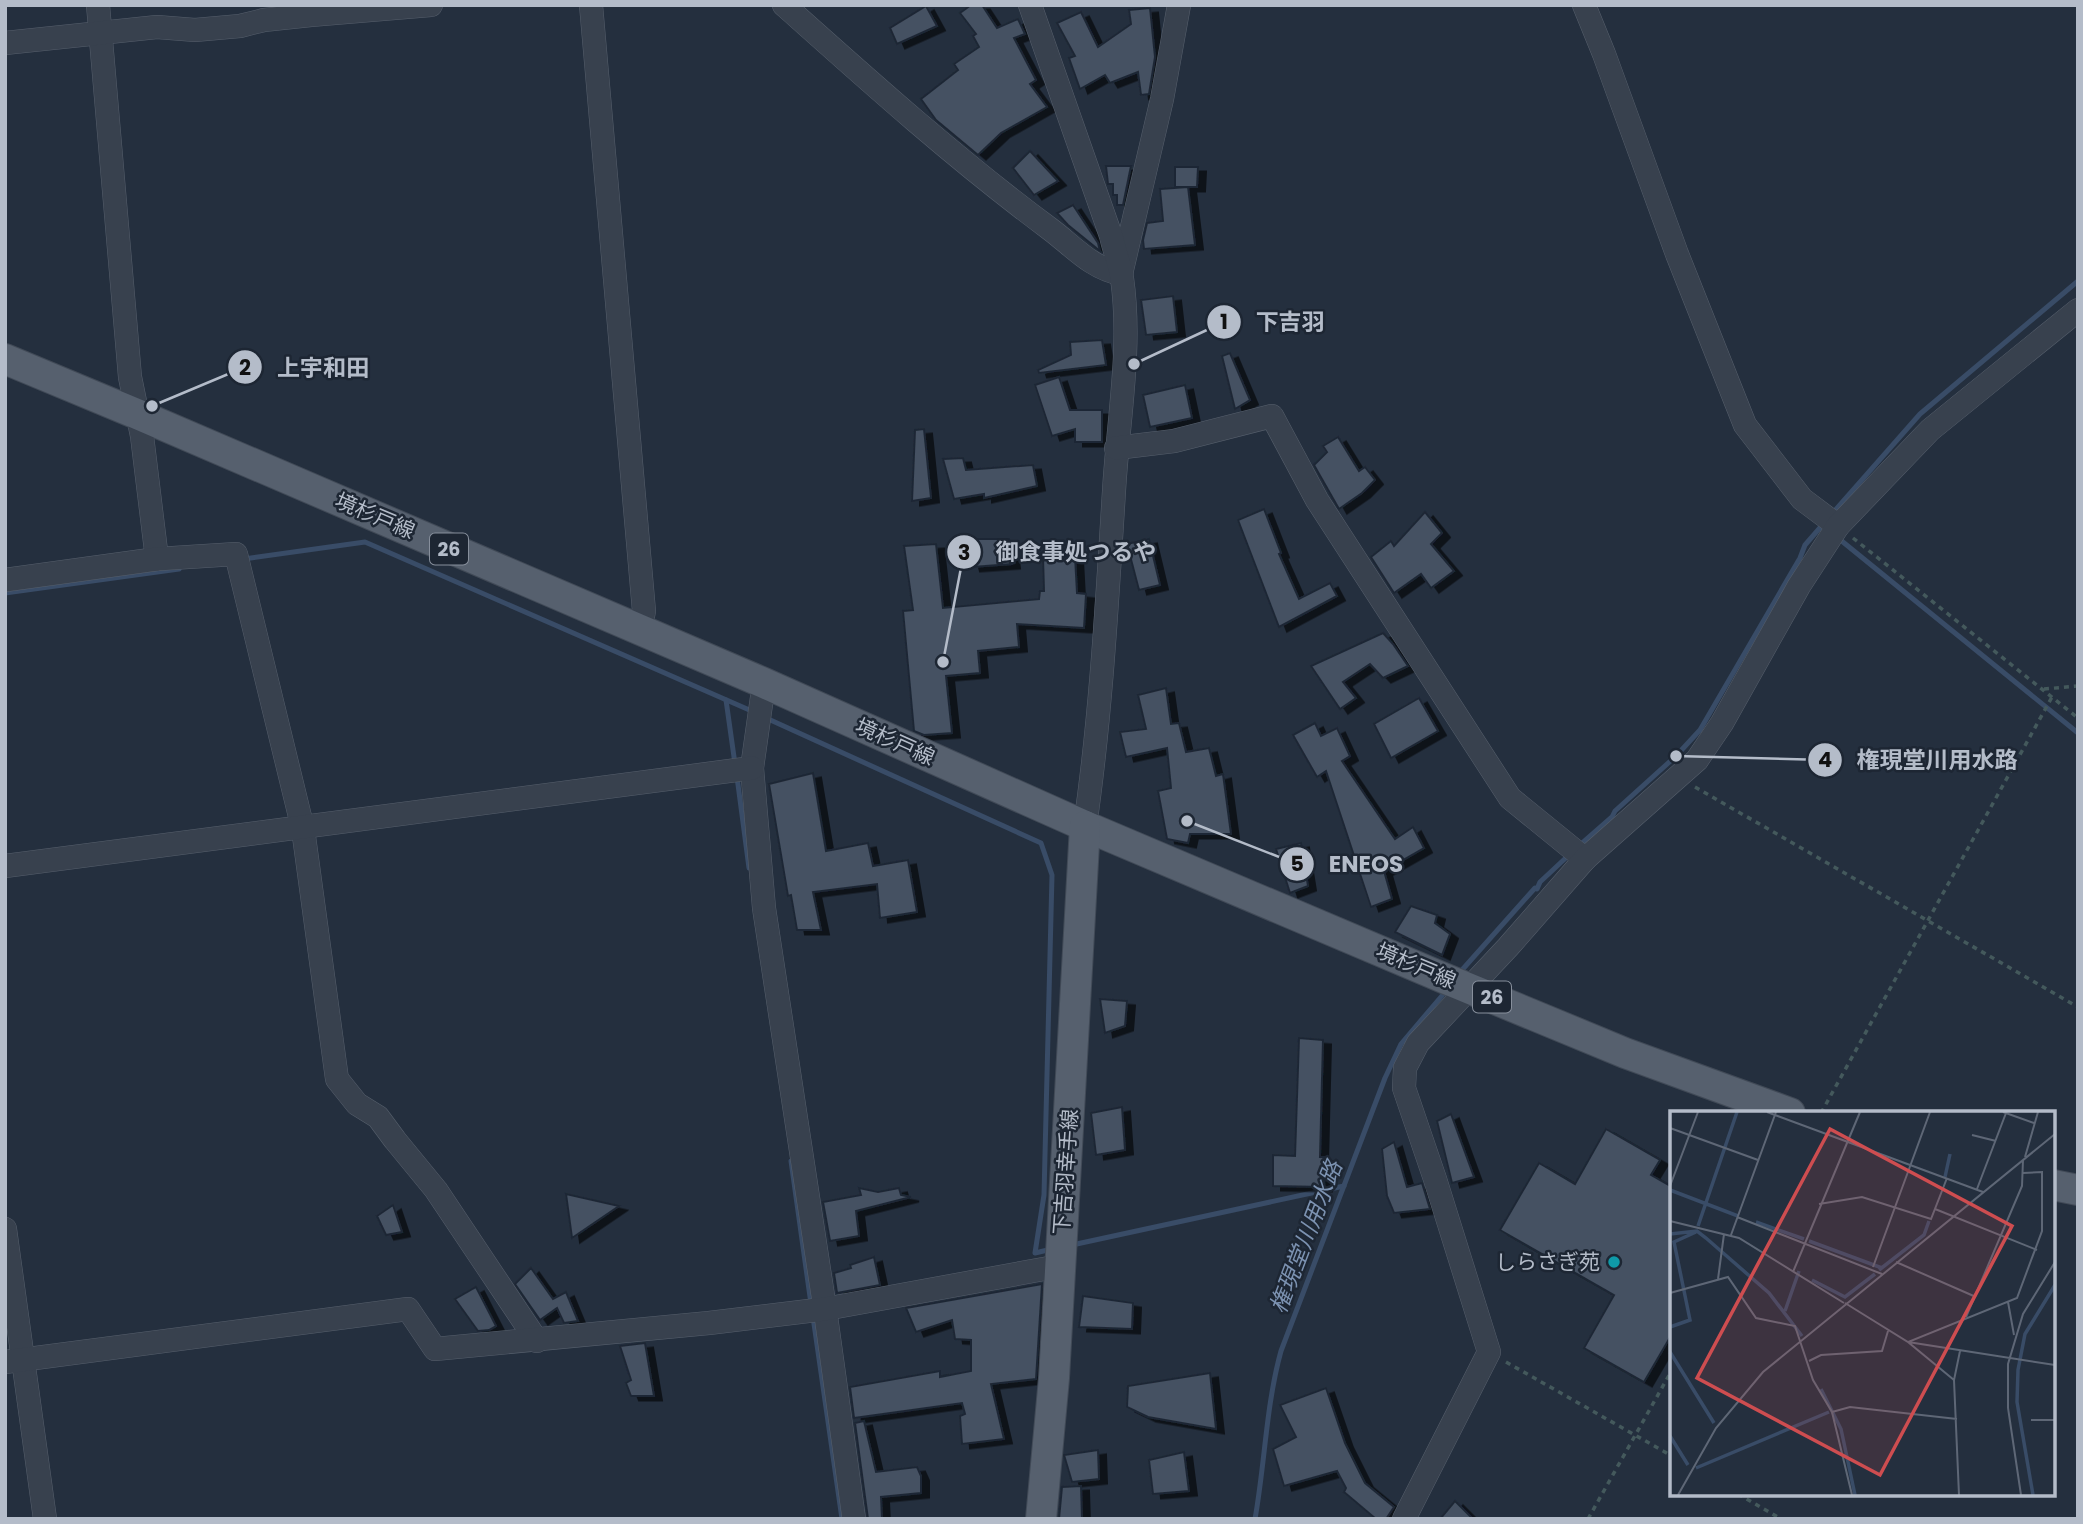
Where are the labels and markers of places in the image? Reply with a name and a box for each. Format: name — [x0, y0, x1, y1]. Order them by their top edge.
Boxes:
callout: 下吉羽 — [1207, 300, 1339, 344]
callout: 上宇和田 — [228, 345, 383, 389]
callout: 御食事処つるや — [946, 530, 1170, 574]
callout: 権現堂川用水路 — [1808, 738, 2032, 782]
callout: ENEOS — [1280, 842, 1417, 886]
place label: しらさぎ苑 — [1495, 1247, 1600, 1276]
marker: しらさぎ苑 — [1606, 1254, 1622, 1270]

